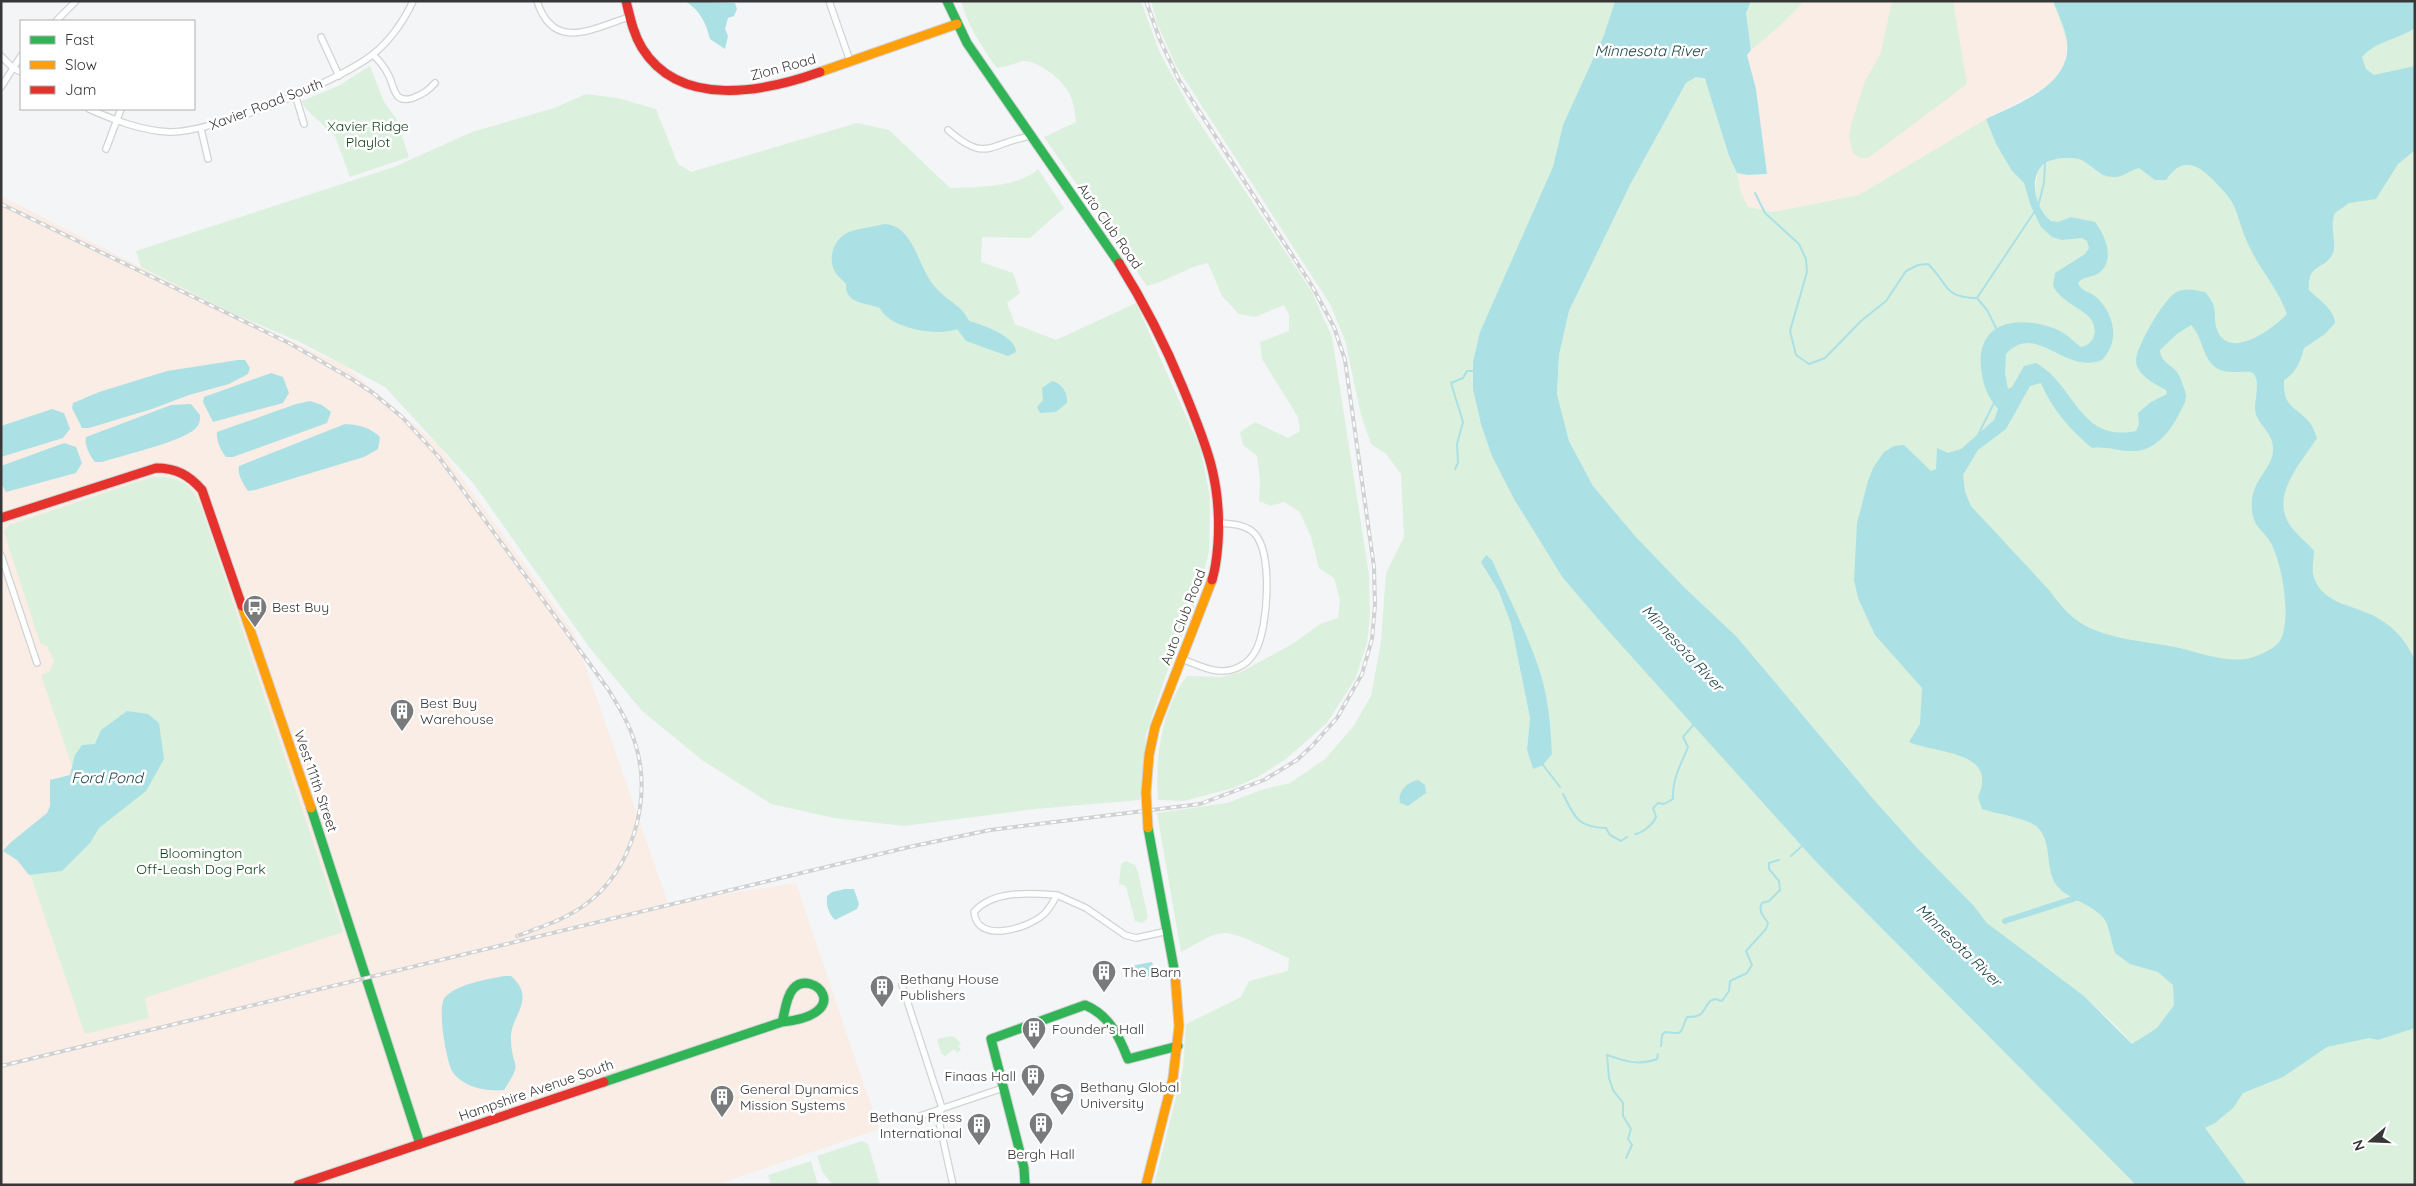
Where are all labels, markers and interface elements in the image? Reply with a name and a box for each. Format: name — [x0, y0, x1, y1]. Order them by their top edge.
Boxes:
legend — [20, 20, 195, 110]
text: Fast — [65, 30, 94, 49]
water label: Minnesota River — [1594, 41, 1708, 60]
street label: Zion Road — [748, 50, 818, 84]
text: Slow — [65, 55, 97, 74]
street label: Xavier Road South — [207, 74, 325, 134]
text: Jam — [65, 80, 96, 99]
park label: Xavier Ridge Playlot — [327, 117, 409, 151]
street label: Auto Club Road — [1074, 179, 1146, 273]
street label: Auto Club Road — [1156, 567, 1210, 667]
bus stop icon: Best Buy — [242, 594, 268, 628]
place label: Best Buy — [272, 598, 329, 616]
water label: Minnesota River — [1638, 601, 1729, 697]
place label: Best Buy Warehouse — [420, 694, 494, 728]
building icon: Best Buy Warehouse — [389, 698, 415, 732]
street label: West 111th Street — [290, 728, 342, 835]
water label: Ford Pond — [71, 768, 145, 787]
park label: Bloomington Off-Leash Dog Park — [136, 844, 266, 878]
water label: Minnesota River — [1912, 900, 2007, 992]
building icon: The Barn — [1091, 959, 1117, 993]
place label: The Barn — [1122, 963, 1181, 981]
place label: Bethany House Publishers — [900, 970, 999, 1004]
building icon: Bethany House Publishers — [869, 974, 895, 1008]
building icon: Founder's Hall — [1021, 1016, 1047, 1050]
place label: Founder's Hall — [1052, 1020, 1144, 1038]
street label: Hampshire Avenue South — [456, 1055, 616, 1125]
building icon: Finaas Hall — [1020, 1063, 1046, 1097]
place label: Finaas Hall — [944, 1067, 1016, 1085]
place label: Bethany Global University — [1080, 1078, 1179, 1112]
place label: General Dynamics Mission Systems — [740, 1080, 859, 1114]
school or university icon: Bethany Global University — [1049, 1082, 1075, 1116]
building icon: General Dynamics Mission Systems — [709, 1084, 735, 1118]
place label: Bethany Press International — [870, 1108, 962, 1142]
building icon: Bergh Hall — [1028, 1111, 1054, 1145]
building icon: Bethany Press International — [966, 1112, 992, 1146]
north arrow — [2346, 1116, 2396, 1166]
text: N — [2349, 1137, 2369, 1153]
place label: Bergh Hall — [1007, 1145, 1075, 1163]

